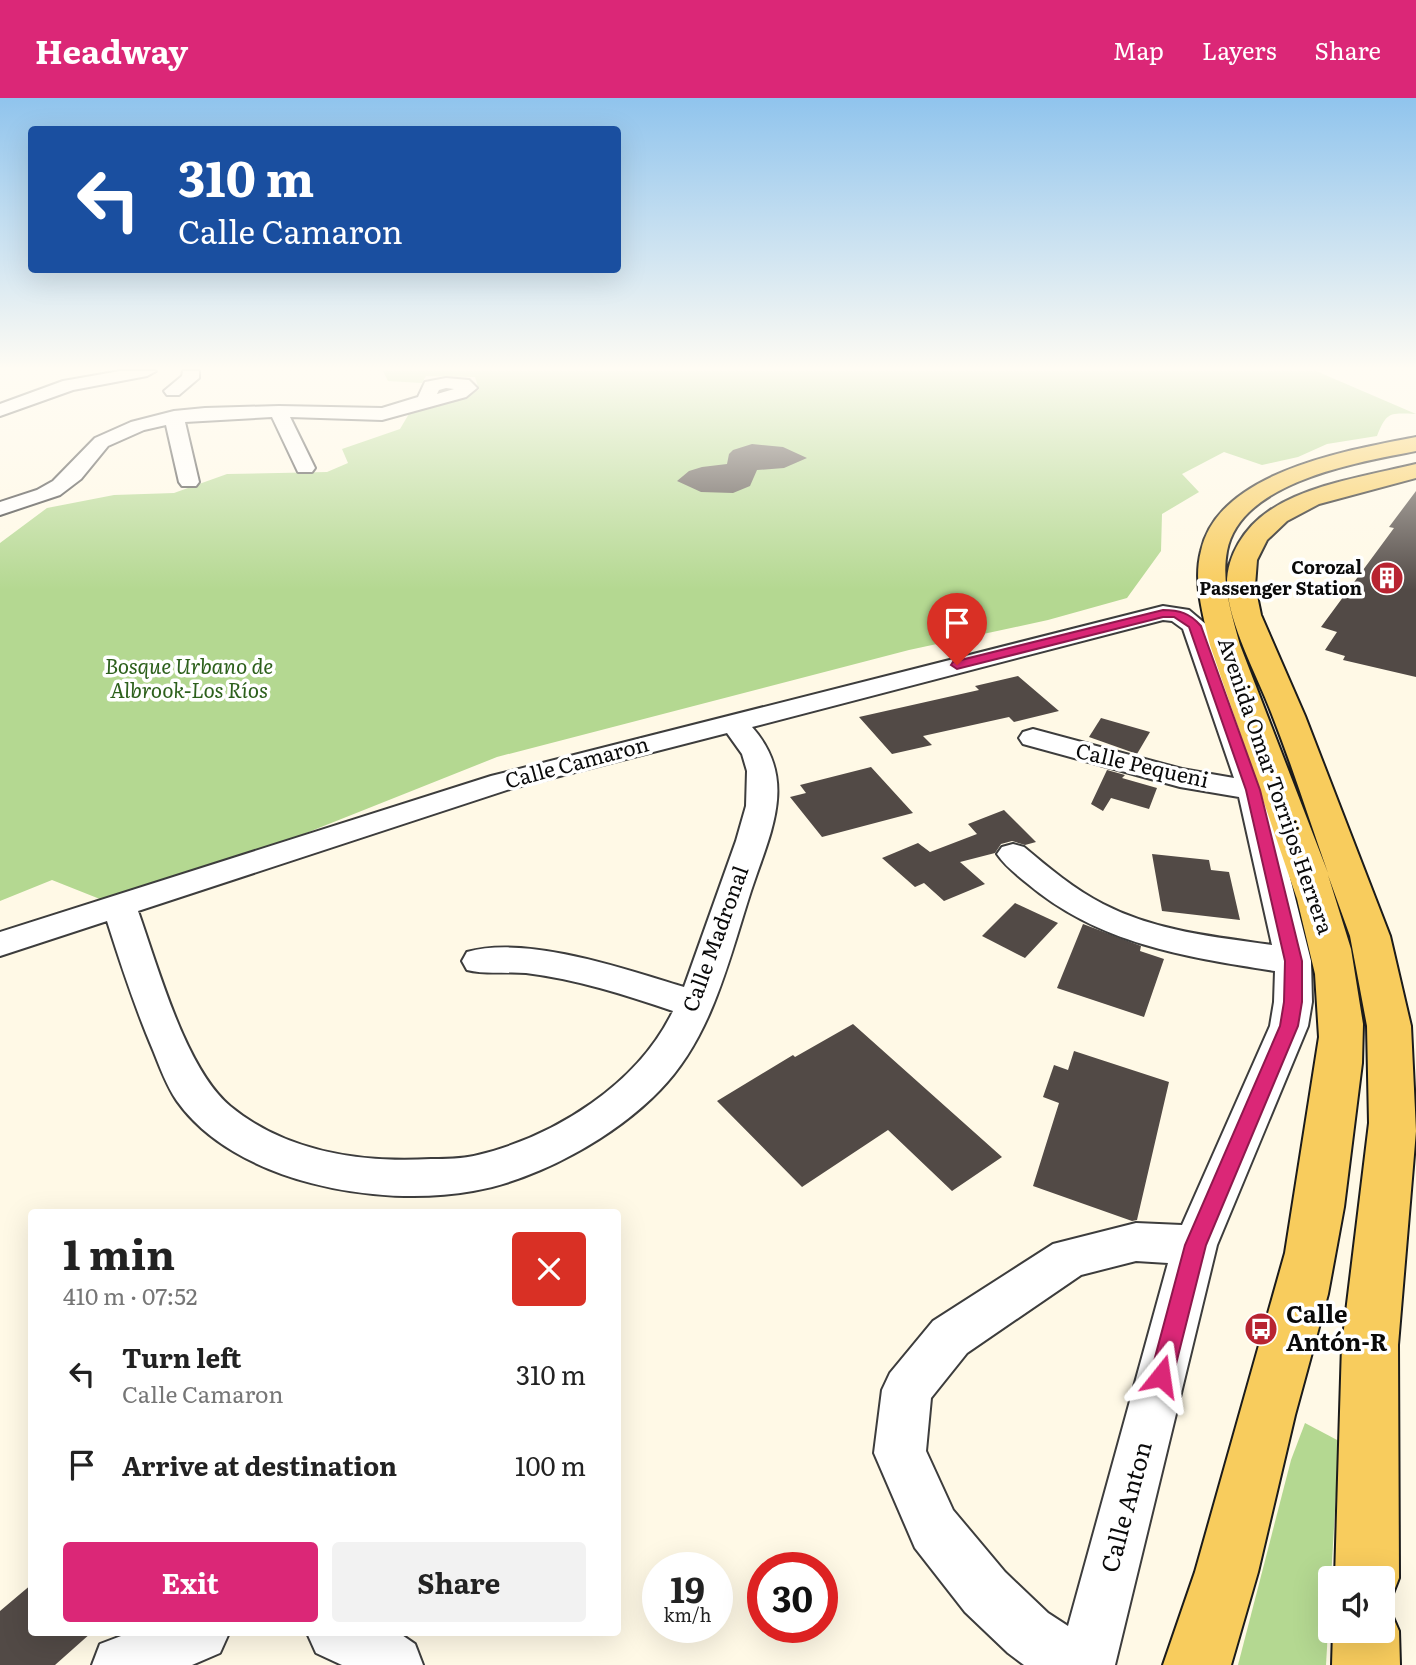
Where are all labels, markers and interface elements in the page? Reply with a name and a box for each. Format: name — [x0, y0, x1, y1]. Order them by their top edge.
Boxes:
text: Headway — [35, 25, 188, 74]
text: Map — [1113, 32, 1164, 67]
text: Layers — [1202, 32, 1276, 67]
text: Share — [1314, 32, 1381, 67]
text: 310 m — [178, 139, 314, 212]
icon: left — [63, 154, 154, 245]
text: Calle Camaron — [178, 206, 403, 254]
place label: Corozal Passenger Station — [1199, 553, 1362, 601]
building icon: Corozal Passenger Station — [1368, 559, 1406, 597]
pin — [927, 593, 987, 665]
icon: arrive — [938, 604, 976, 642]
street label: Avenida Omar Torrijos Herrera — [1212, 633, 1343, 938]
park label: Bosque Urbano de Albrook-Los Ríos — [105, 649, 273, 704]
street label: Calle Camaron — [501, 726, 652, 795]
street label: Calle Pequeni — [1073, 733, 1212, 794]
street label: Calle Madronal — [673, 861, 754, 1016]
text: 1 min — [63, 1221, 175, 1283]
button: close — [512, 1232, 586, 1306]
text: 410 m · 07:52 — [63, 1278, 197, 1312]
place label: Calle Antón-R — [1286, 1295, 1388, 1358]
bus stop icon: Calle Antón-R — [1242, 1310, 1280, 1348]
text: Turn left — [122, 1337, 241, 1376]
position arrow — [1124, 1339, 1198, 1413]
text: 310 m — [516, 1354, 586, 1393]
icon: left — [63, 1355, 101, 1393]
text: Calle Camaron — [122, 1376, 284, 1410]
street label: Calle Anton — [1090, 1437, 1159, 1576]
text: Arrive at destination — [122, 1445, 397, 1484]
text: 100 m — [515, 1445, 586, 1484]
icon: arrive — [63, 1446, 101, 1484]
button: Exit — [63, 1542, 318, 1622]
button: Share — [332, 1542, 586, 1622]
speed limit sign: 30 — [747, 1552, 838, 1643]
text: 19 — [670, 1562, 705, 1614]
map controls — [1318, 1566, 1395, 1643]
button: sound — [1318, 1566, 1395, 1643]
text: km/h — [664, 1601, 711, 1628]

